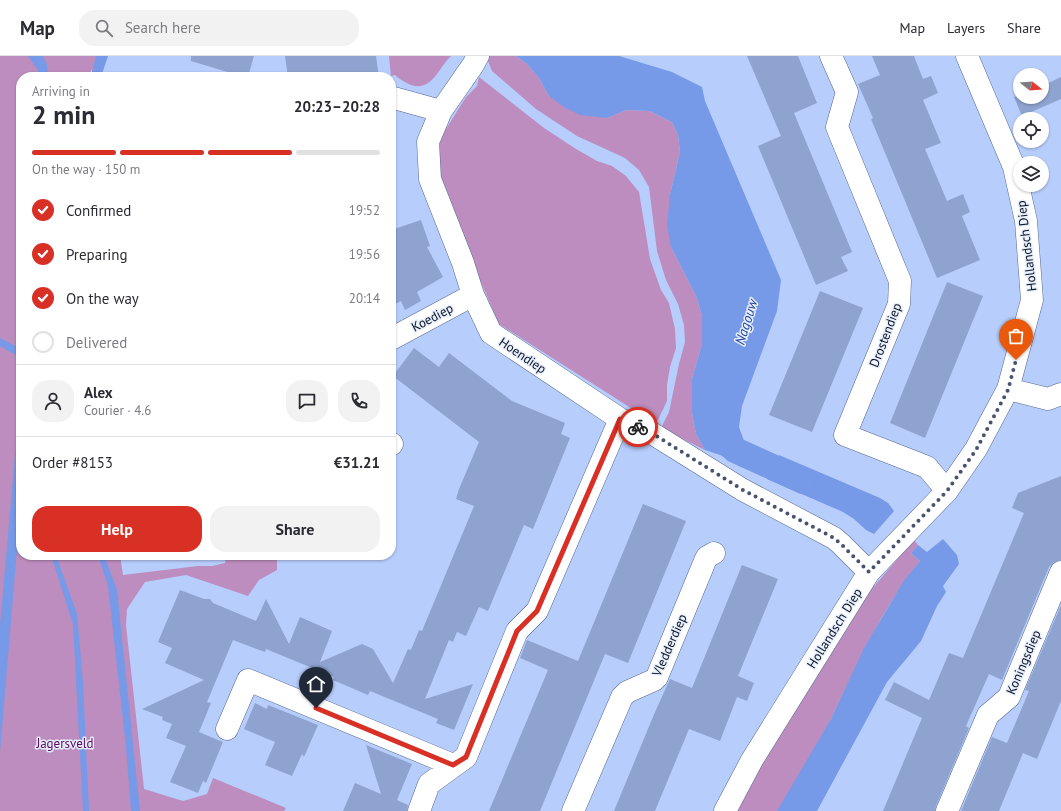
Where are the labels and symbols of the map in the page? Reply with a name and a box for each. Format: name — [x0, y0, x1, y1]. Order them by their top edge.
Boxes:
north arrow — [1013, 68, 1049, 104]
street label: Hollandsch Diep — [1012, 200, 1041, 292]
water label: Nagouw — [731, 296, 762, 347]
street label: Koediep — [408, 299, 456, 336]
street label: Drostendiep — [865, 301, 905, 370]
pin — [999, 319, 1033, 360]
street label: Hoendiep — [496, 333, 550, 377]
courier — [618, 407, 658, 447]
street label: Hollandsch Diep — [803, 585, 866, 672]
street label: Vledderdiep — [648, 611, 691, 680]
street label: Koningsdiep — [1002, 627, 1045, 697]
pin — [299, 667, 333, 708]
park label: Jagersveld — [35, 735, 94, 752]

